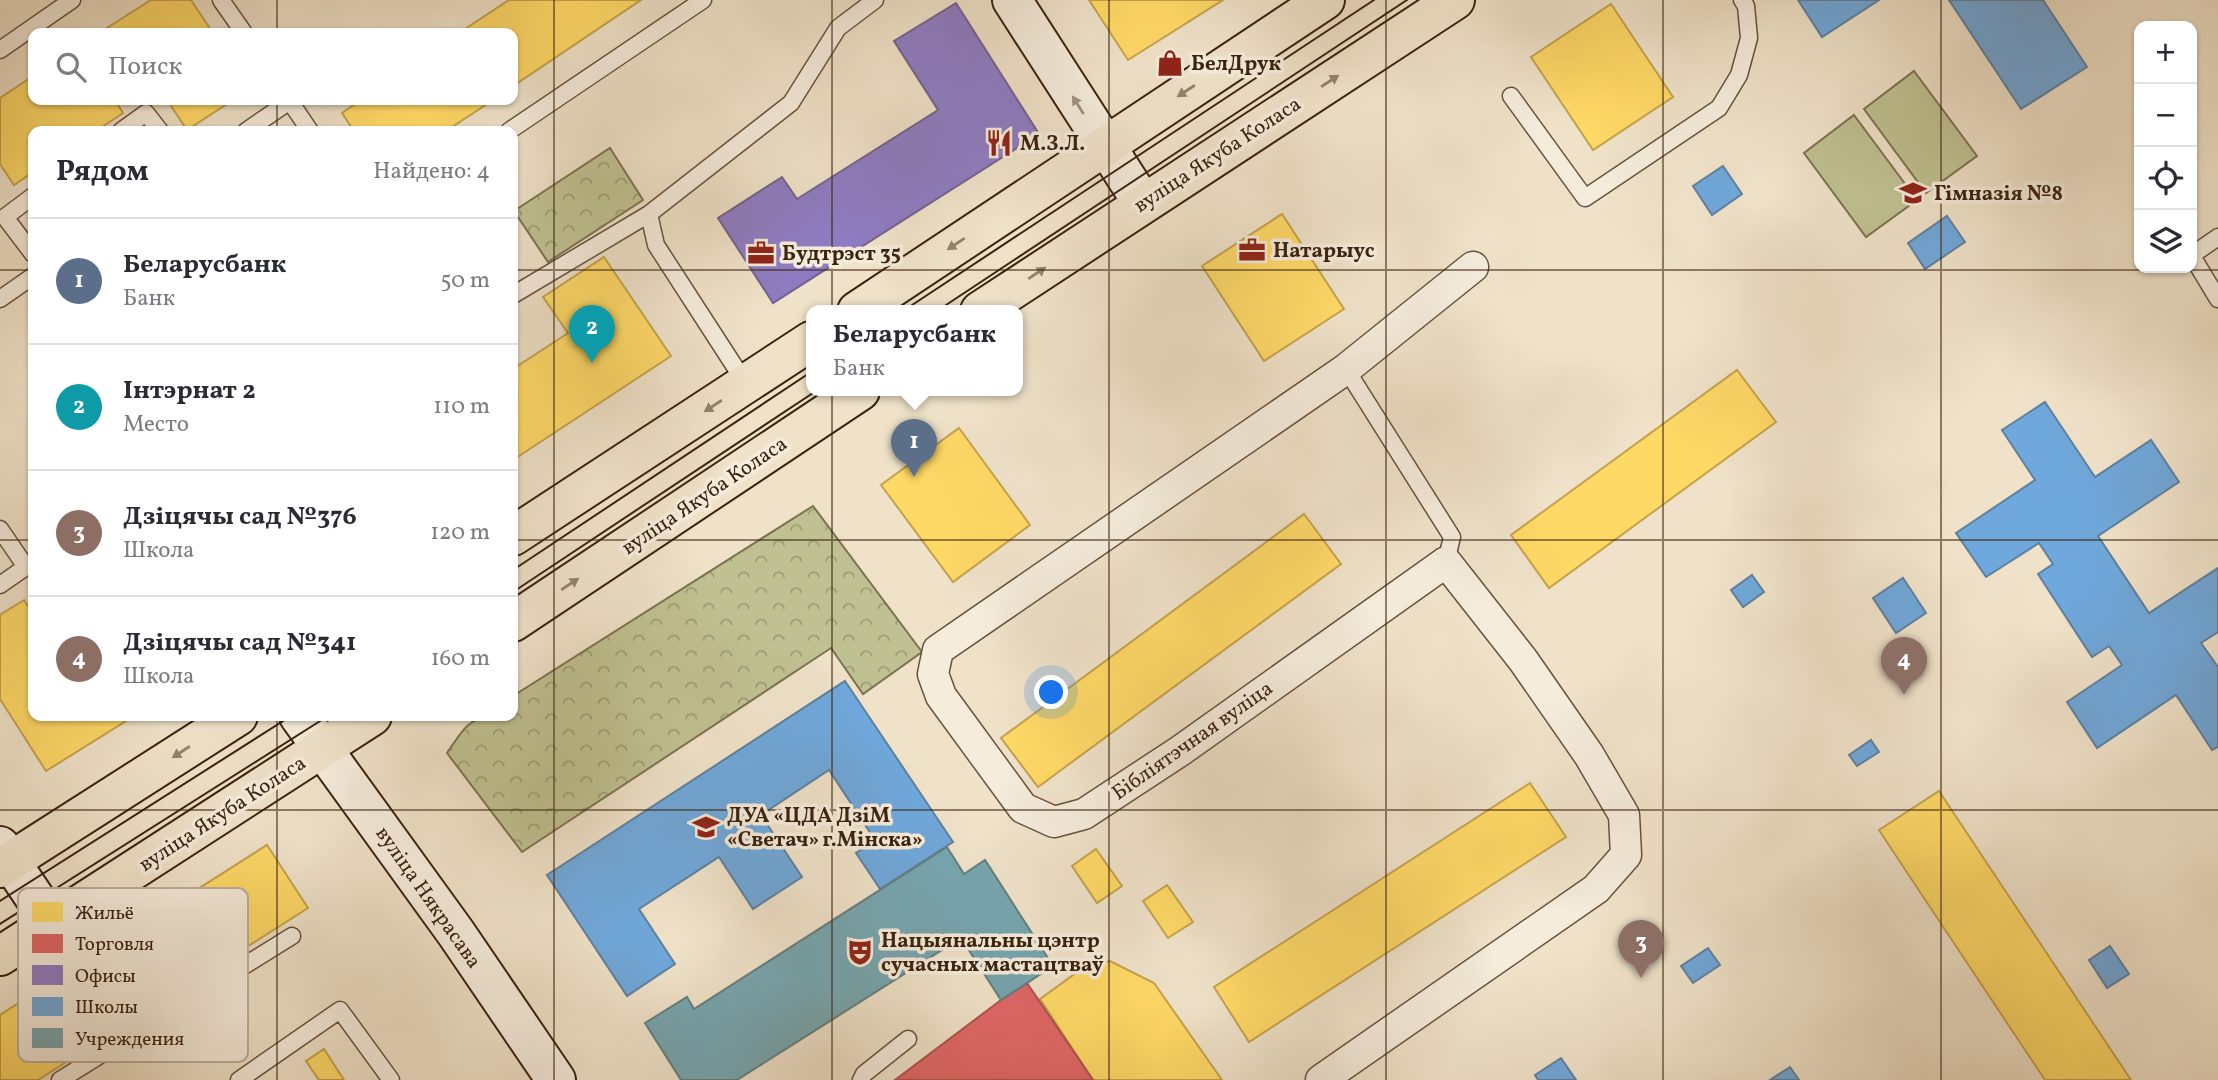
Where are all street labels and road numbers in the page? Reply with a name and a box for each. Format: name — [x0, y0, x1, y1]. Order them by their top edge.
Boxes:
street label: вуліца Якуба Коласа — [1129, 90, 1307, 220]
street label: вуліца Якуба Коласа — [616, 430, 793, 563]
street label: Бібліятэчная вуліца — [1106, 675, 1279, 808]
street label: вуліца Якуба Коласа — [134, 749, 312, 879]
street label: вуліца Някрасава — [368, 821, 488, 975]

